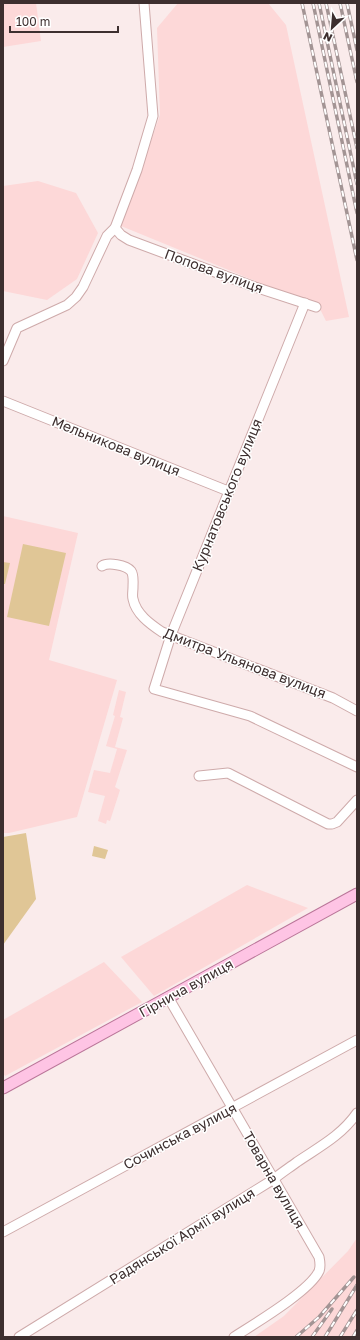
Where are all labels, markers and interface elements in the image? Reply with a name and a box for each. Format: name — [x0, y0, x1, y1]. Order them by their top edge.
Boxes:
scale bar — [10, 8, 118, 34]
north arrow — [312, 8, 352, 48]
text: 100 m — [16, 14, 50, 29]
text: N — [321, 30, 334, 45]
street label: Попова вулиця — [163, 245, 266, 296]
street label: Мельникова вулиця — [50, 412, 183, 479]
street label: Курнатовського вулиця — [188, 416, 265, 574]
street label: Дмитра Ульянова вулиця — [162, 624, 329, 701]
street label: Гірнича вулиця — [136, 955, 236, 1020]
street label: Сочинська вулиця — [120, 1099, 239, 1173]
street label: Товарна вулиця — [240, 1128, 309, 1231]
street label: Радянської Армії вулиця — [106, 1184, 258, 1287]

